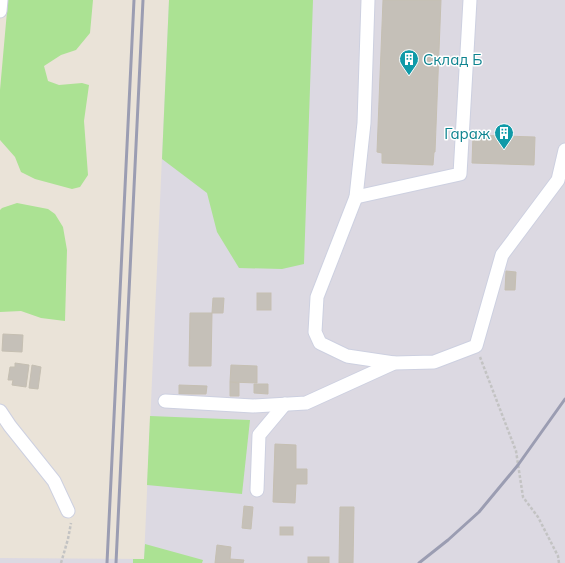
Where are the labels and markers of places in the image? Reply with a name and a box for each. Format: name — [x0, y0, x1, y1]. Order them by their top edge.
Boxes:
building icon: Склад Б — [398, 48, 420, 76]
place label: Склад Б — [423, 50, 482, 69]
building icon: Гараж — [493, 122, 515, 150]
place label: Гараж — [444, 124, 491, 143]

